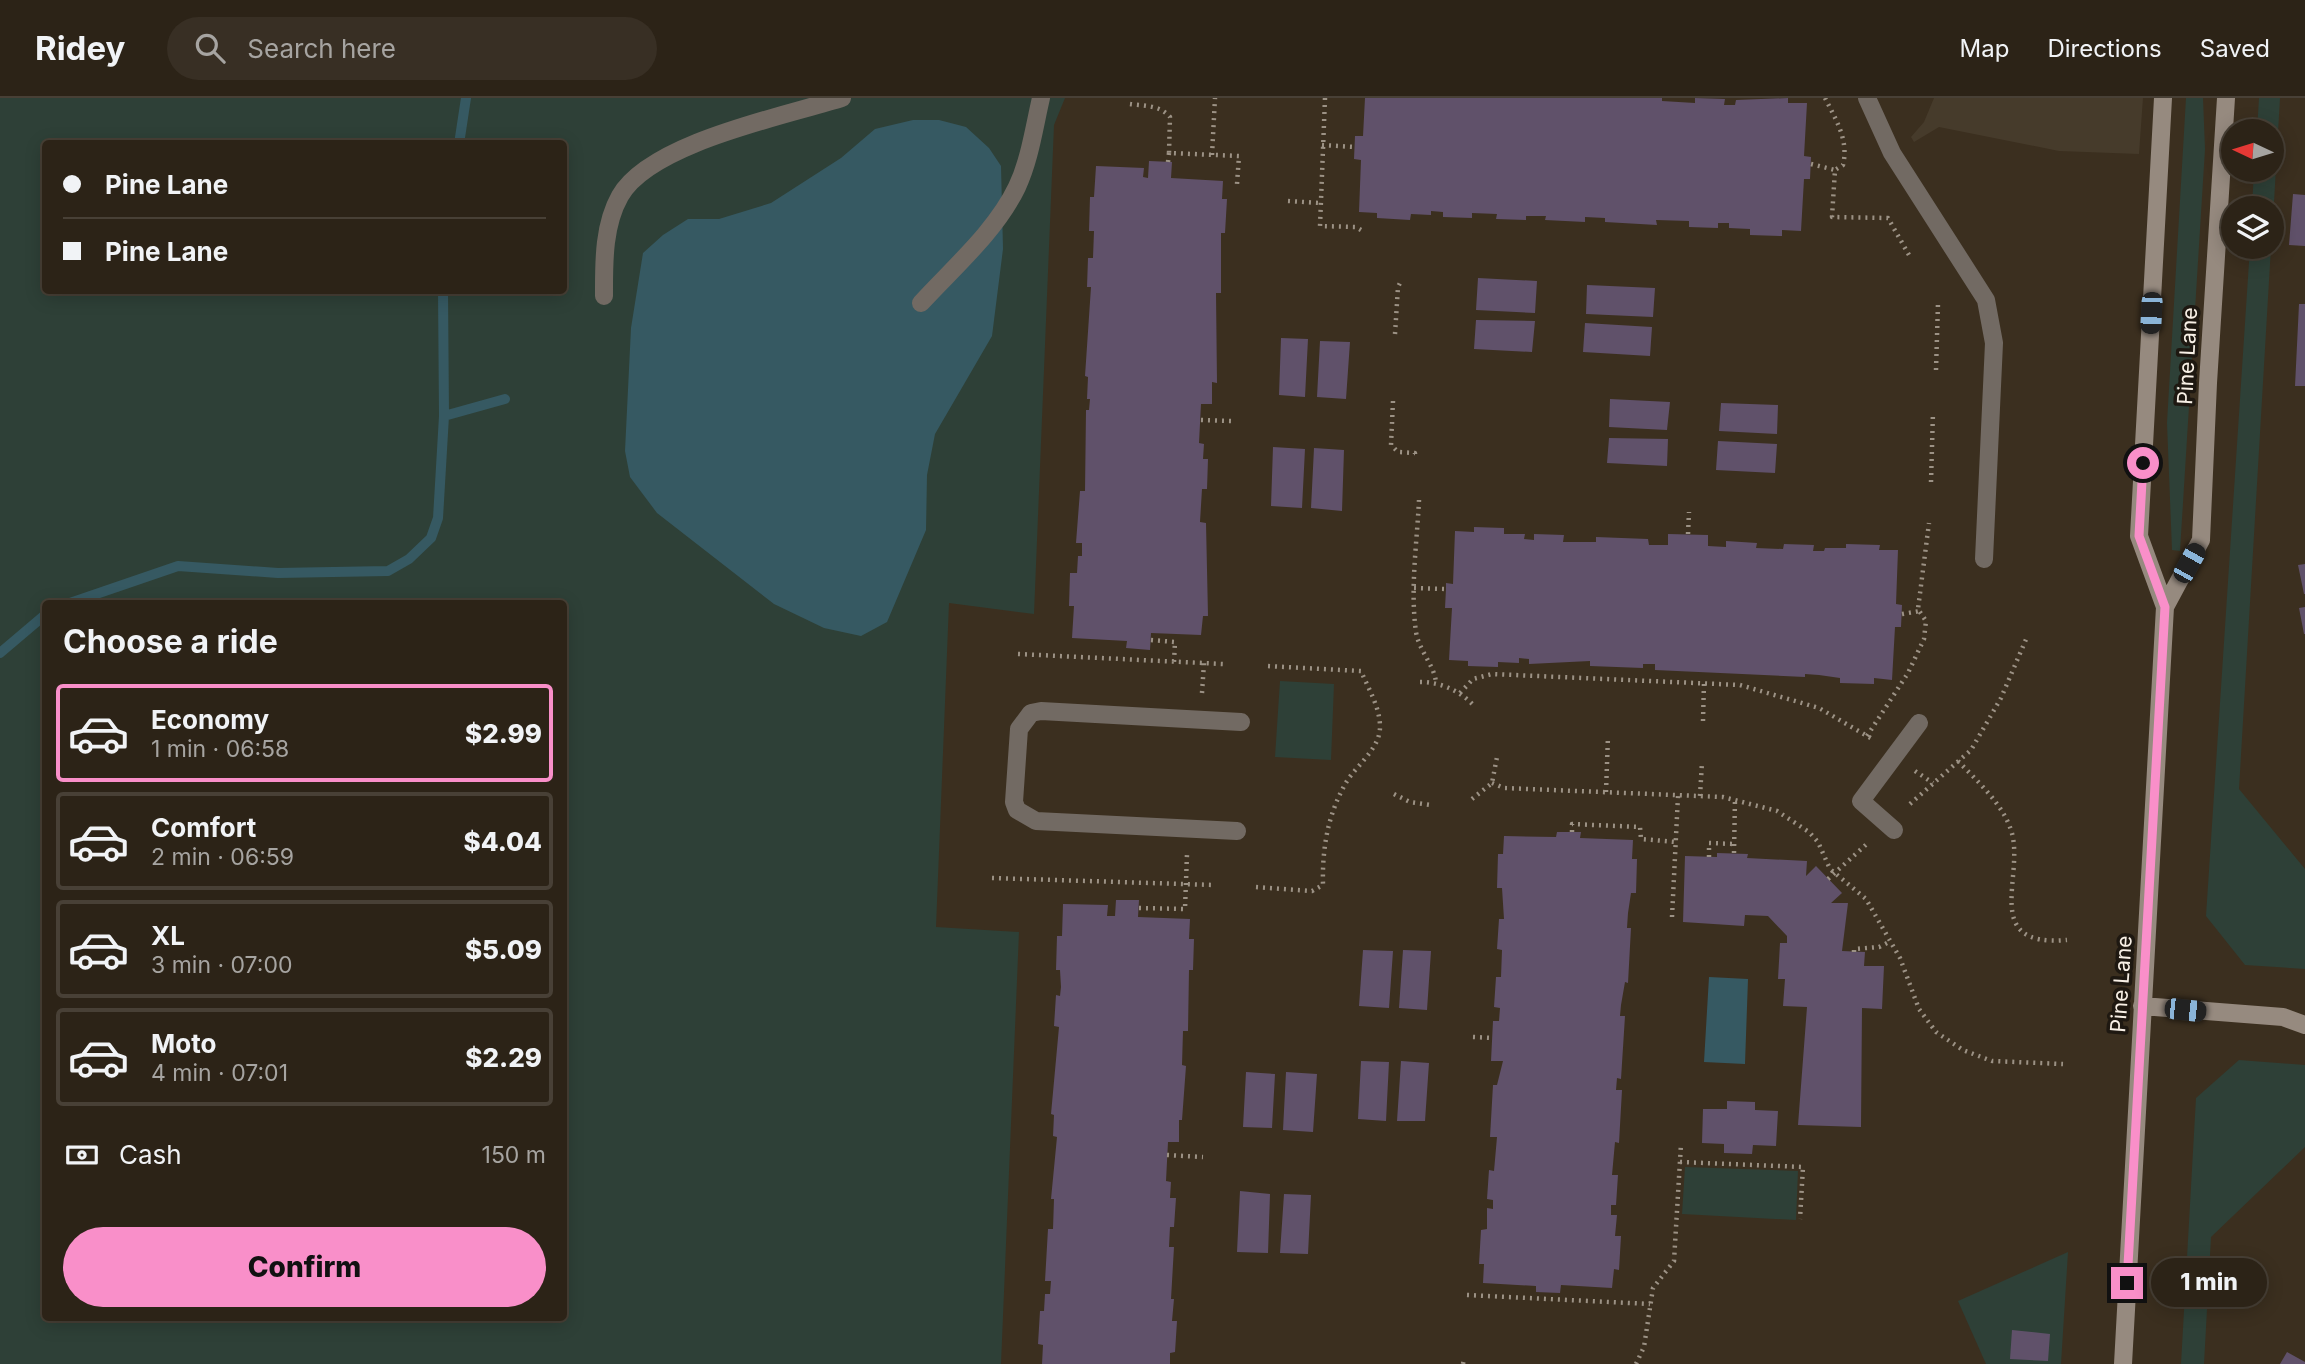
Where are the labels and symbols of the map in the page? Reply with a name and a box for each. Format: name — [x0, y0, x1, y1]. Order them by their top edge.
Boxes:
north arrow — [2221, 119, 2284, 182]
car — [2140, 291, 2163, 335]
street label: Pine Lane — [2172, 307, 2202, 405]
route start — [2127, 447, 2159, 479]
car — [2170, 540, 2209, 586]
street label: Pine Lane — [2105, 935, 2137, 1033]
car — [2164, 997, 2207, 1023]
callout: 1 min — [2152, 1258, 2267, 1308]
route end — [2111, 1267, 2143, 1299]

